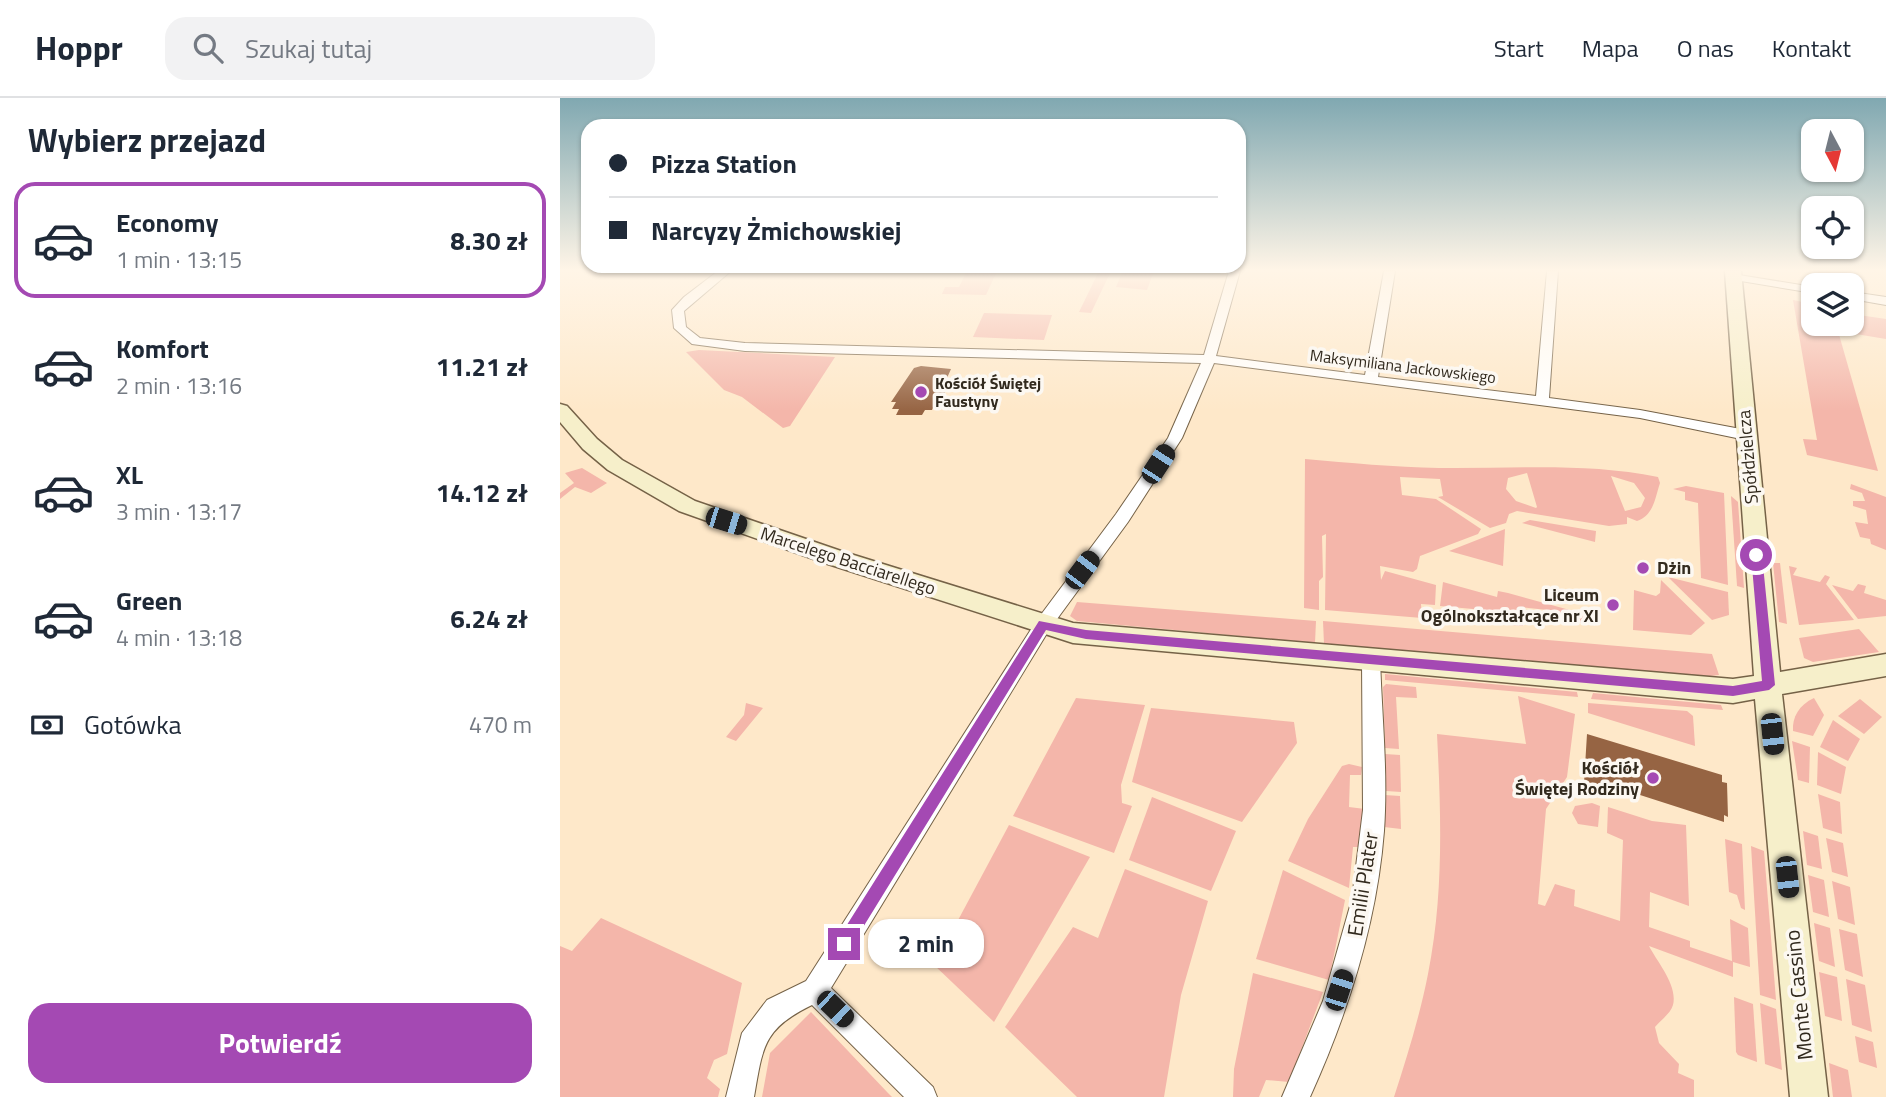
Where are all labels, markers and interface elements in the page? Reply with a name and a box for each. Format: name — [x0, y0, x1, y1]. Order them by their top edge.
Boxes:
search box — [165, 17, 655, 80]
text: Hoppr — [35, 23, 123, 73]
icon: search — [189, 29, 227, 67]
text: Szukaj tutaj — [245, 29, 372, 68]
text: Start — [1494, 30, 1544, 66]
text: Mapa — [1582, 30, 1639, 66]
text: O nas — [1677, 30, 1734, 66]
text: Kontakt — [1772, 30, 1851, 66]
text: Wybierz przejazd — [28, 116, 266, 164]
north arrow — [1801, 119, 1864, 182]
map controls — [1801, 119, 1864, 336]
text: Pizza Station — [651, 144, 797, 183]
button: locate — [1801, 196, 1864, 259]
text: Economy — [116, 203, 218, 242]
icon: car — [32, 209, 95, 272]
text: Narcyzy Żmichowskiej — [651, 211, 902, 250]
text: 8.30 zł — [450, 221, 528, 260]
text: 1 min · 13:15 — [116, 242, 242, 277]
button: layers — [1801, 273, 1864, 336]
text: Komfort — [116, 329, 209, 368]
icon: car — [32, 335, 95, 398]
street label: Maksymiliana Jackowskiego — [1309, 343, 1497, 389]
text: 11.21 zł — [436, 347, 528, 386]
text: 2 min · 13:16 — [116, 368, 242, 403]
place label: Kościół Świętej Faustyny — [935, 371, 1041, 413]
marker: Kościół Świętej Faustyny — [913, 384, 929, 400]
street label: Spółdzielcza — [1730, 409, 1765, 505]
car — [1138, 441, 1179, 487]
text: XL — [116, 455, 143, 494]
icon: car — [32, 461, 95, 524]
text: 14.12 zł — [436, 473, 528, 512]
text: 3 min · 13:17 — [116, 494, 242, 529]
car — [703, 505, 750, 537]
street label: Marcelego Bacciarellego — [757, 519, 939, 602]
route start — [1740, 539, 1772, 571]
car — [1061, 547, 1104, 593]
place label: Dżin — [1657, 554, 1691, 581]
marker: Dżin — [1635, 560, 1651, 576]
text: Green — [116, 581, 182, 620]
place label: Liceum Ogólnokształcące nr XI — [1421, 581, 1599, 629]
icon: car — [32, 587, 95, 650]
marker: Liceum Ogólnokształcące nr XI — [1605, 597, 1621, 613]
text: 6.24 zł — [450, 599, 528, 638]
text: 4 min · 13:18 — [116, 620, 242, 655]
text: Gotówka — [84, 705, 182, 744]
icon: cash — [28, 706, 66, 744]
text: 470 m — [469, 707, 532, 742]
car — [1760, 712, 1785, 756]
place label: Kościół Świętej Rodziny — [1515, 754, 1639, 802]
marker: Kościół Świętej Rodziny — [1645, 770, 1661, 786]
street label: Emilii Plater — [1338, 829, 1386, 938]
car — [1775, 855, 1800, 899]
callout: 2 min — [868, 920, 984, 968]
text: 2 min — [898, 926, 954, 961]
route end — [828, 928, 860, 960]
street label: Monte Cassino — [1775, 928, 1821, 1062]
car — [1323, 967, 1356, 1013]
car — [813, 987, 858, 1031]
button: Potwierdź — [28, 1003, 532, 1083]

